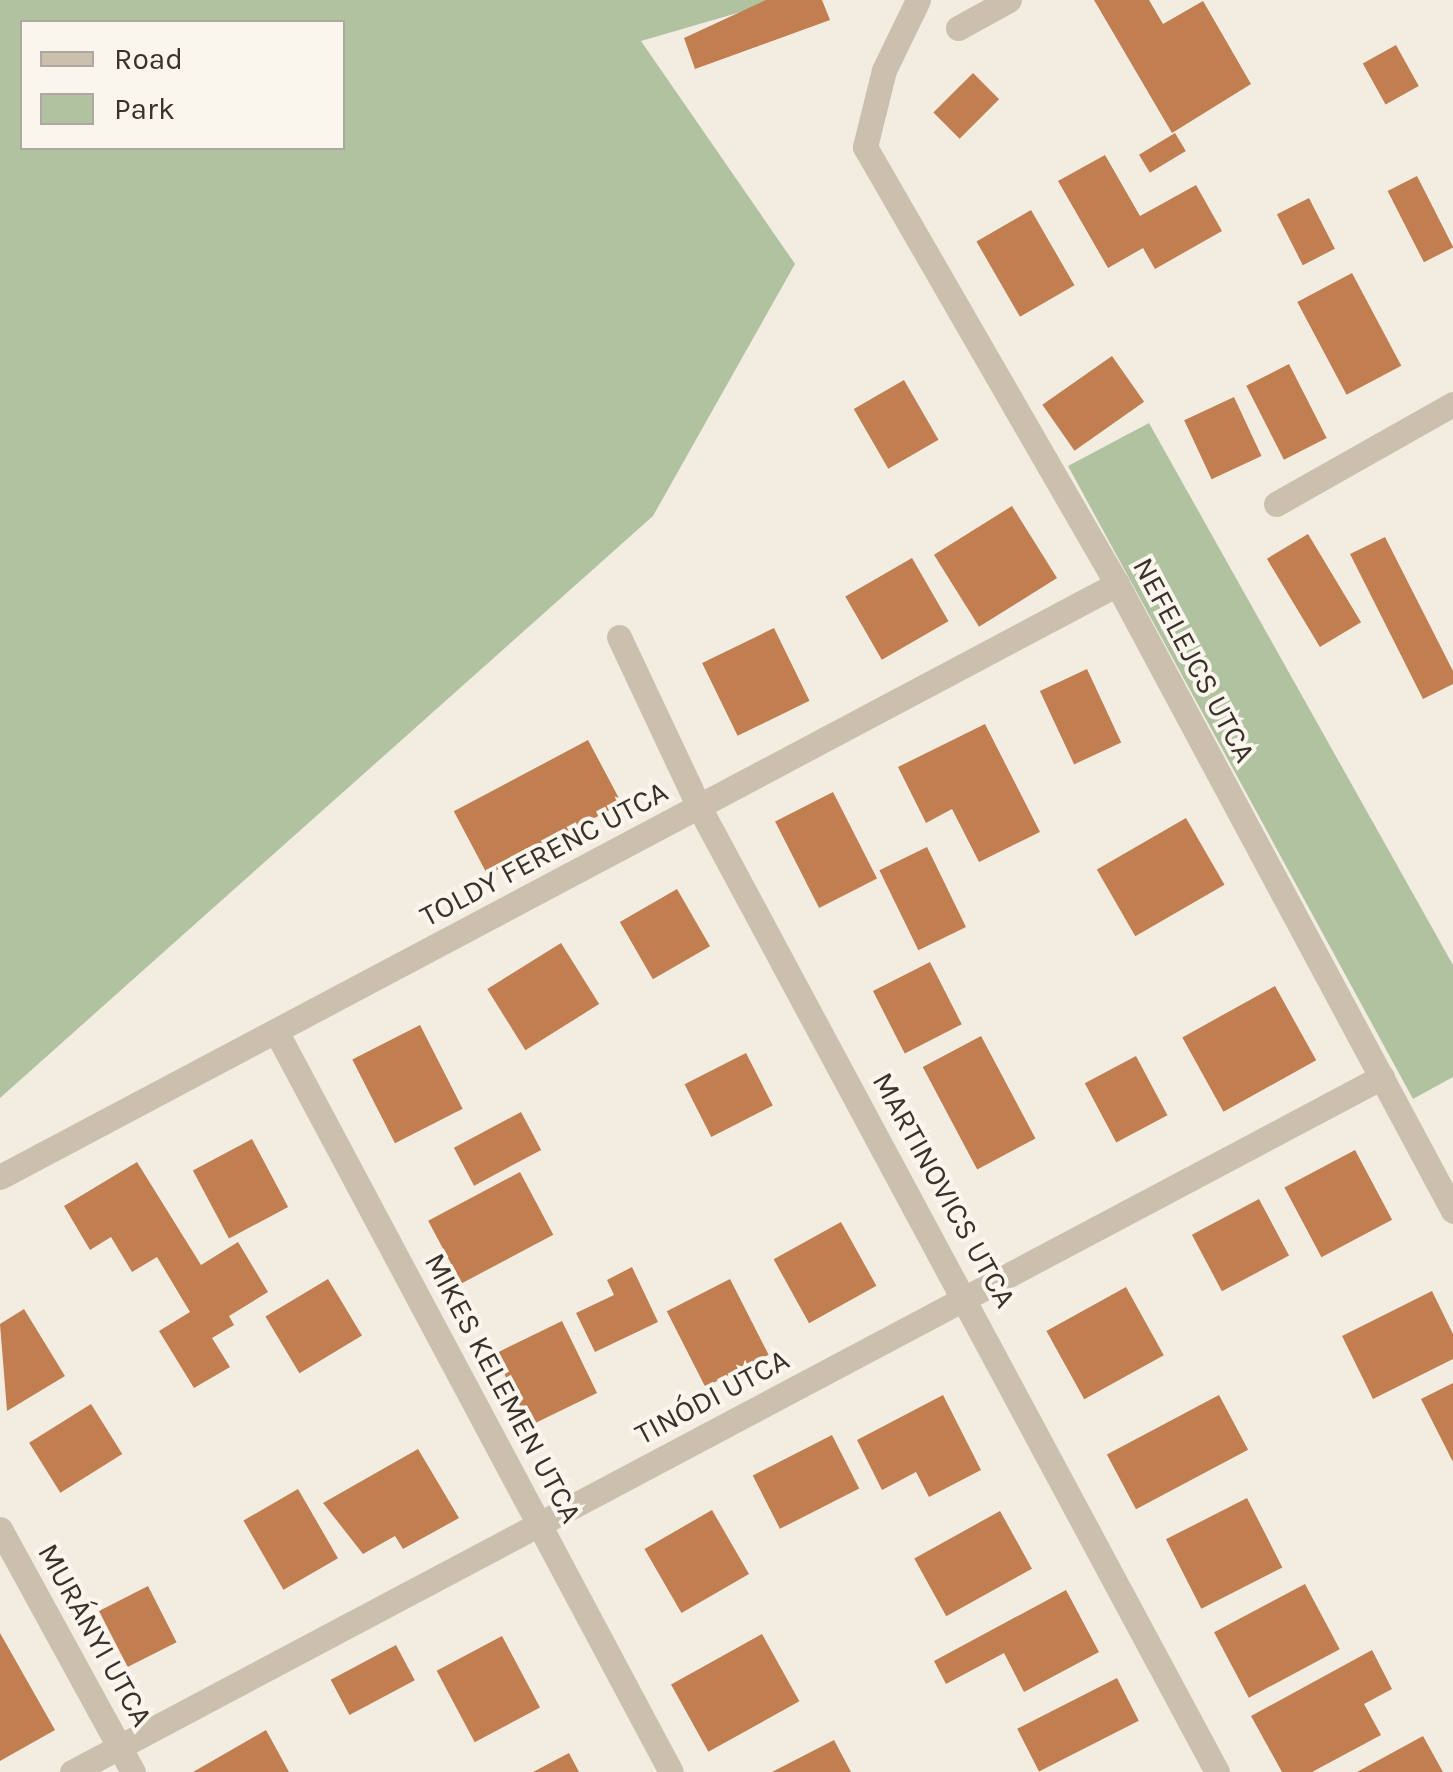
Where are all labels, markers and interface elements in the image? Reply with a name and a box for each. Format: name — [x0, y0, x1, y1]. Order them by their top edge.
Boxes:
legend — [20, 20, 345, 150]
text: Road — [114, 41, 183, 77]
text: Park — [114, 91, 175, 127]
street label: NEFELEJCS UTCA — [1125, 551, 1263, 769]
street label: TOLDY FERENC UTCA — [414, 774, 674, 934]
street label: MARTINOVICS UTCA — [864, 1066, 1024, 1314]
street label: MIKES KELEMEN UTCA — [417, 1247, 589, 1529]
street label: TINÓDI UTCA — [629, 1341, 795, 1453]
street label: MURÁNYI UTCA — [30, 1537, 160, 1733]

